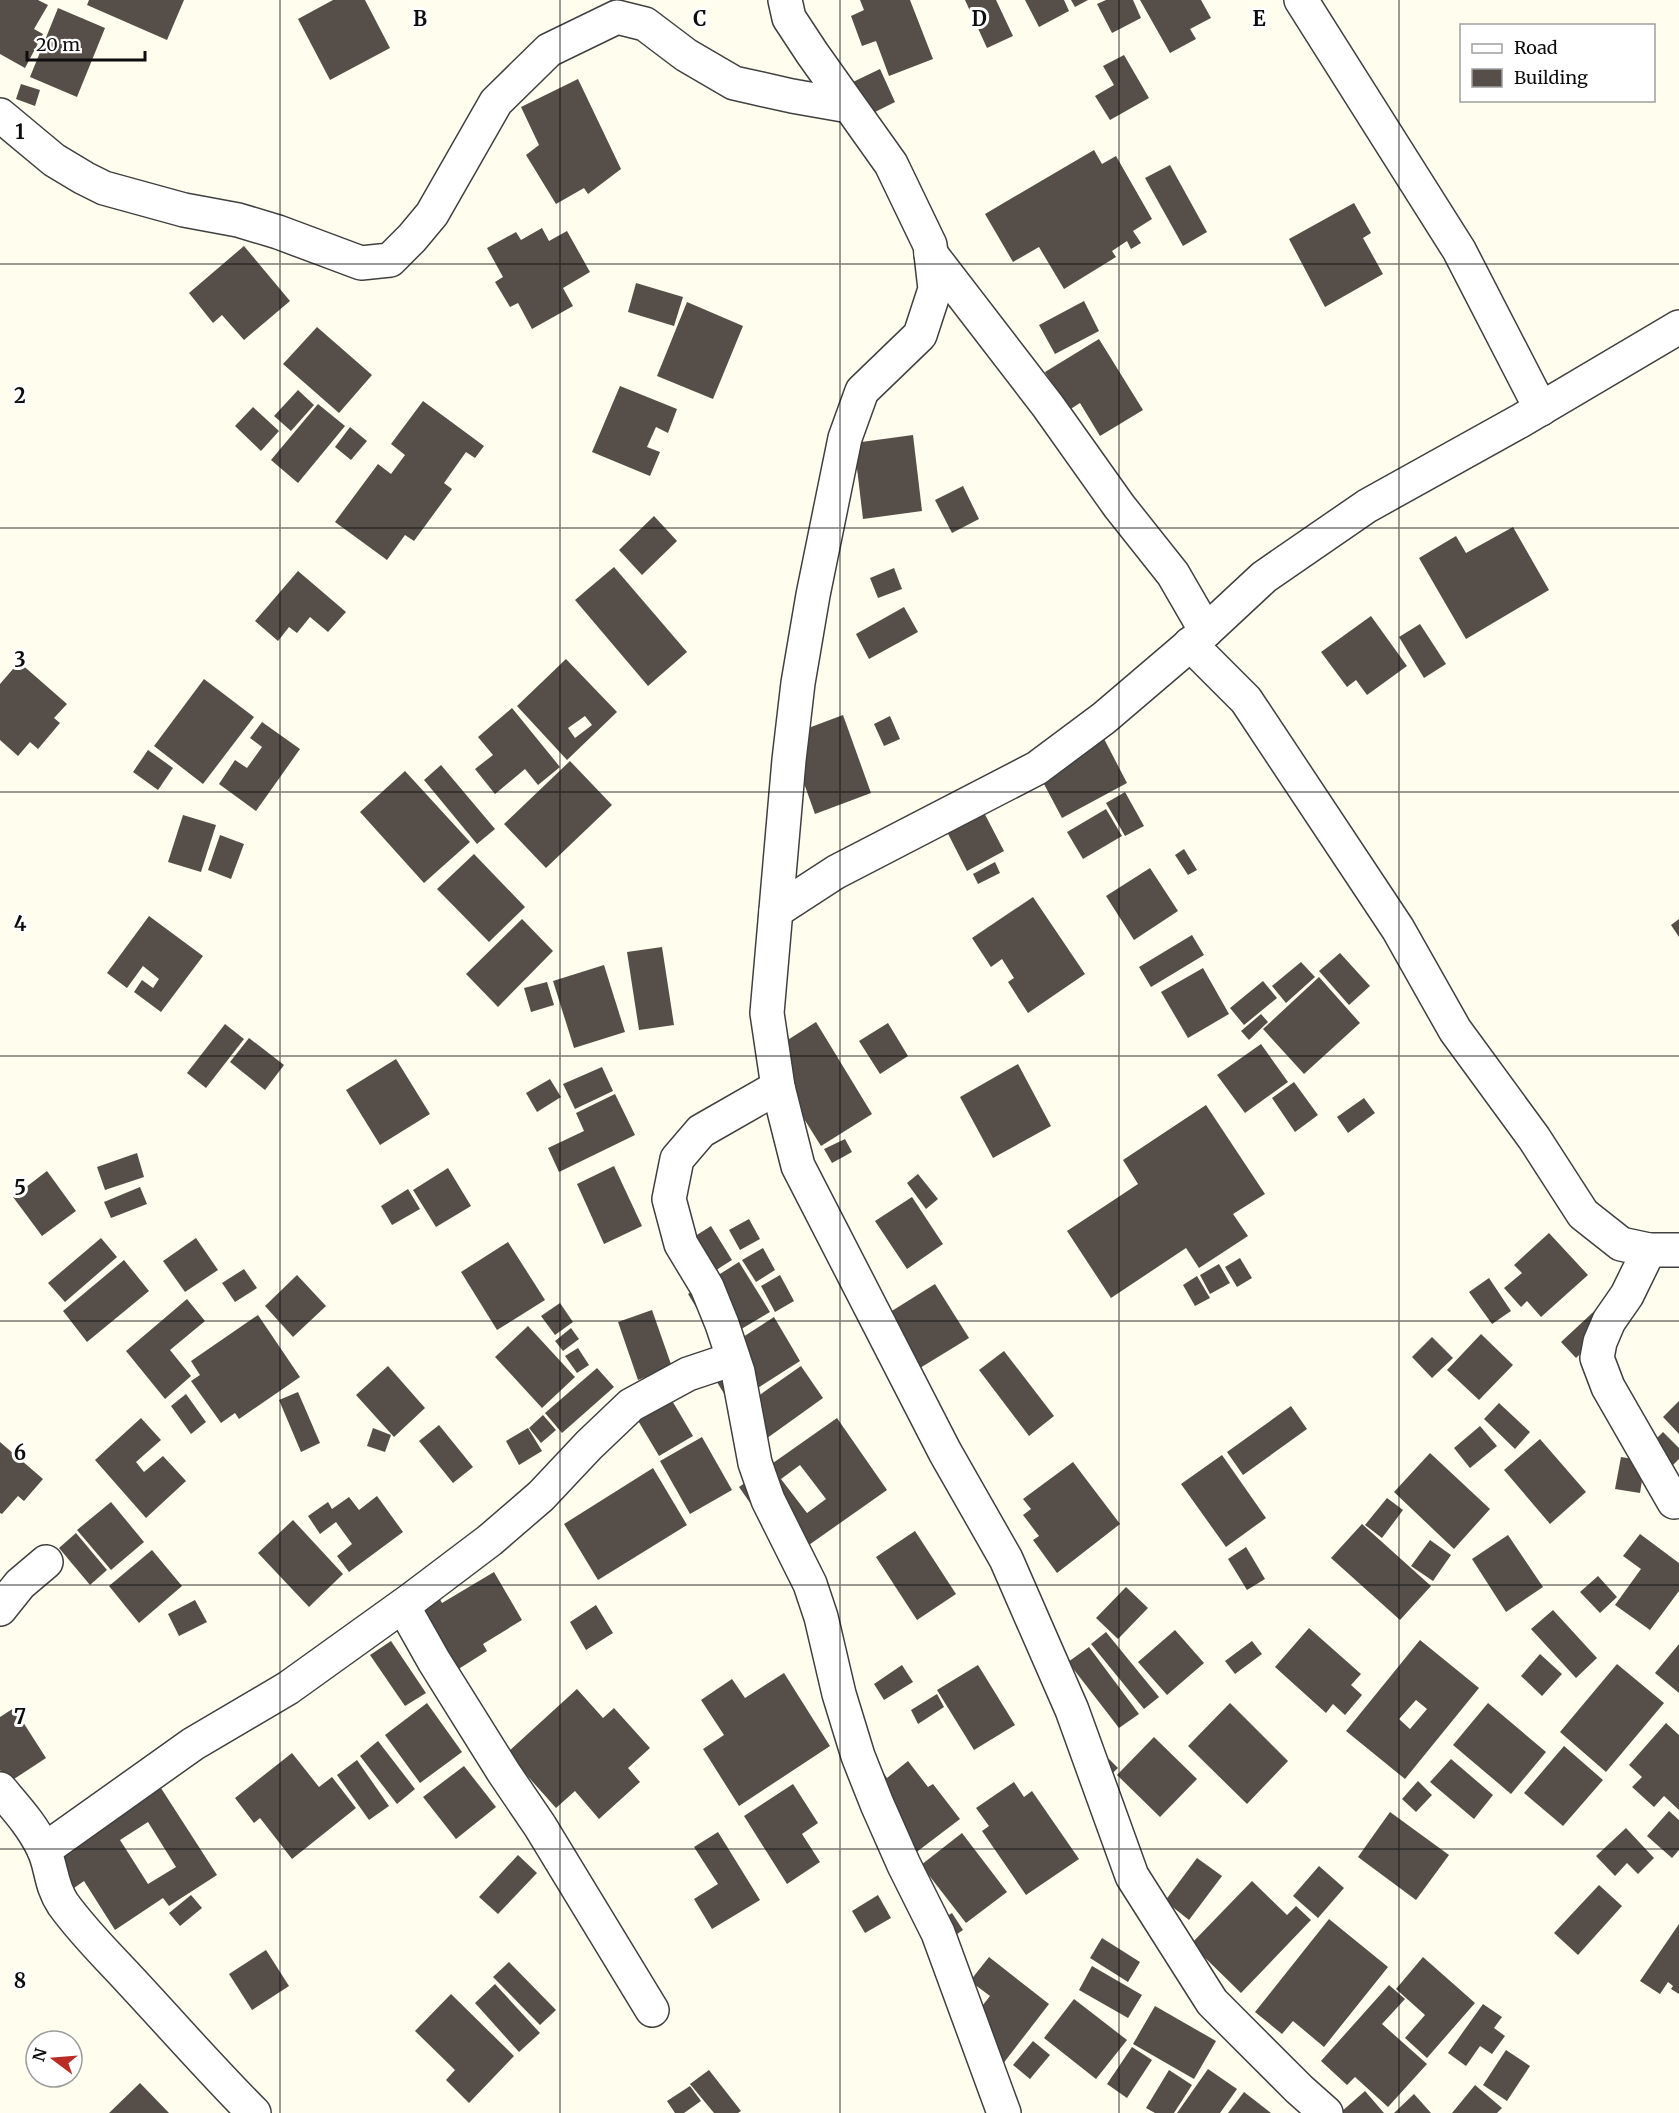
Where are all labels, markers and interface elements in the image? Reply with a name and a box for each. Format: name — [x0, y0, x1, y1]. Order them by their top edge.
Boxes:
text: B — [413, 6, 427, 31]
text: C — [693, 6, 707, 31]
text: D — [971, 6, 987, 31]
text: E — [1252, 6, 1266, 31]
scale bar — [27, 24, 146, 62]
legend — [1460, 24, 1655, 102]
text: 20 m — [36, 33, 80, 56]
text: Road — [1514, 36, 1558, 59]
text: Building — [1514, 66, 1588, 89]
text: 1 — [15, 119, 25, 144]
text: 2 — [14, 383, 26, 408]
text: 3 — [14, 647, 26, 672]
text: 4 — [14, 911, 27, 936]
text: 5 — [14, 1175, 26, 1200]
text: 6 — [14, 1440, 26, 1465]
text: 7 — [14, 1704, 26, 1729]
text: 8 — [14, 1968, 26, 1993]
north arrow — [24, 2029, 84, 2089]
text: N — [28, 2046, 51, 2064]

